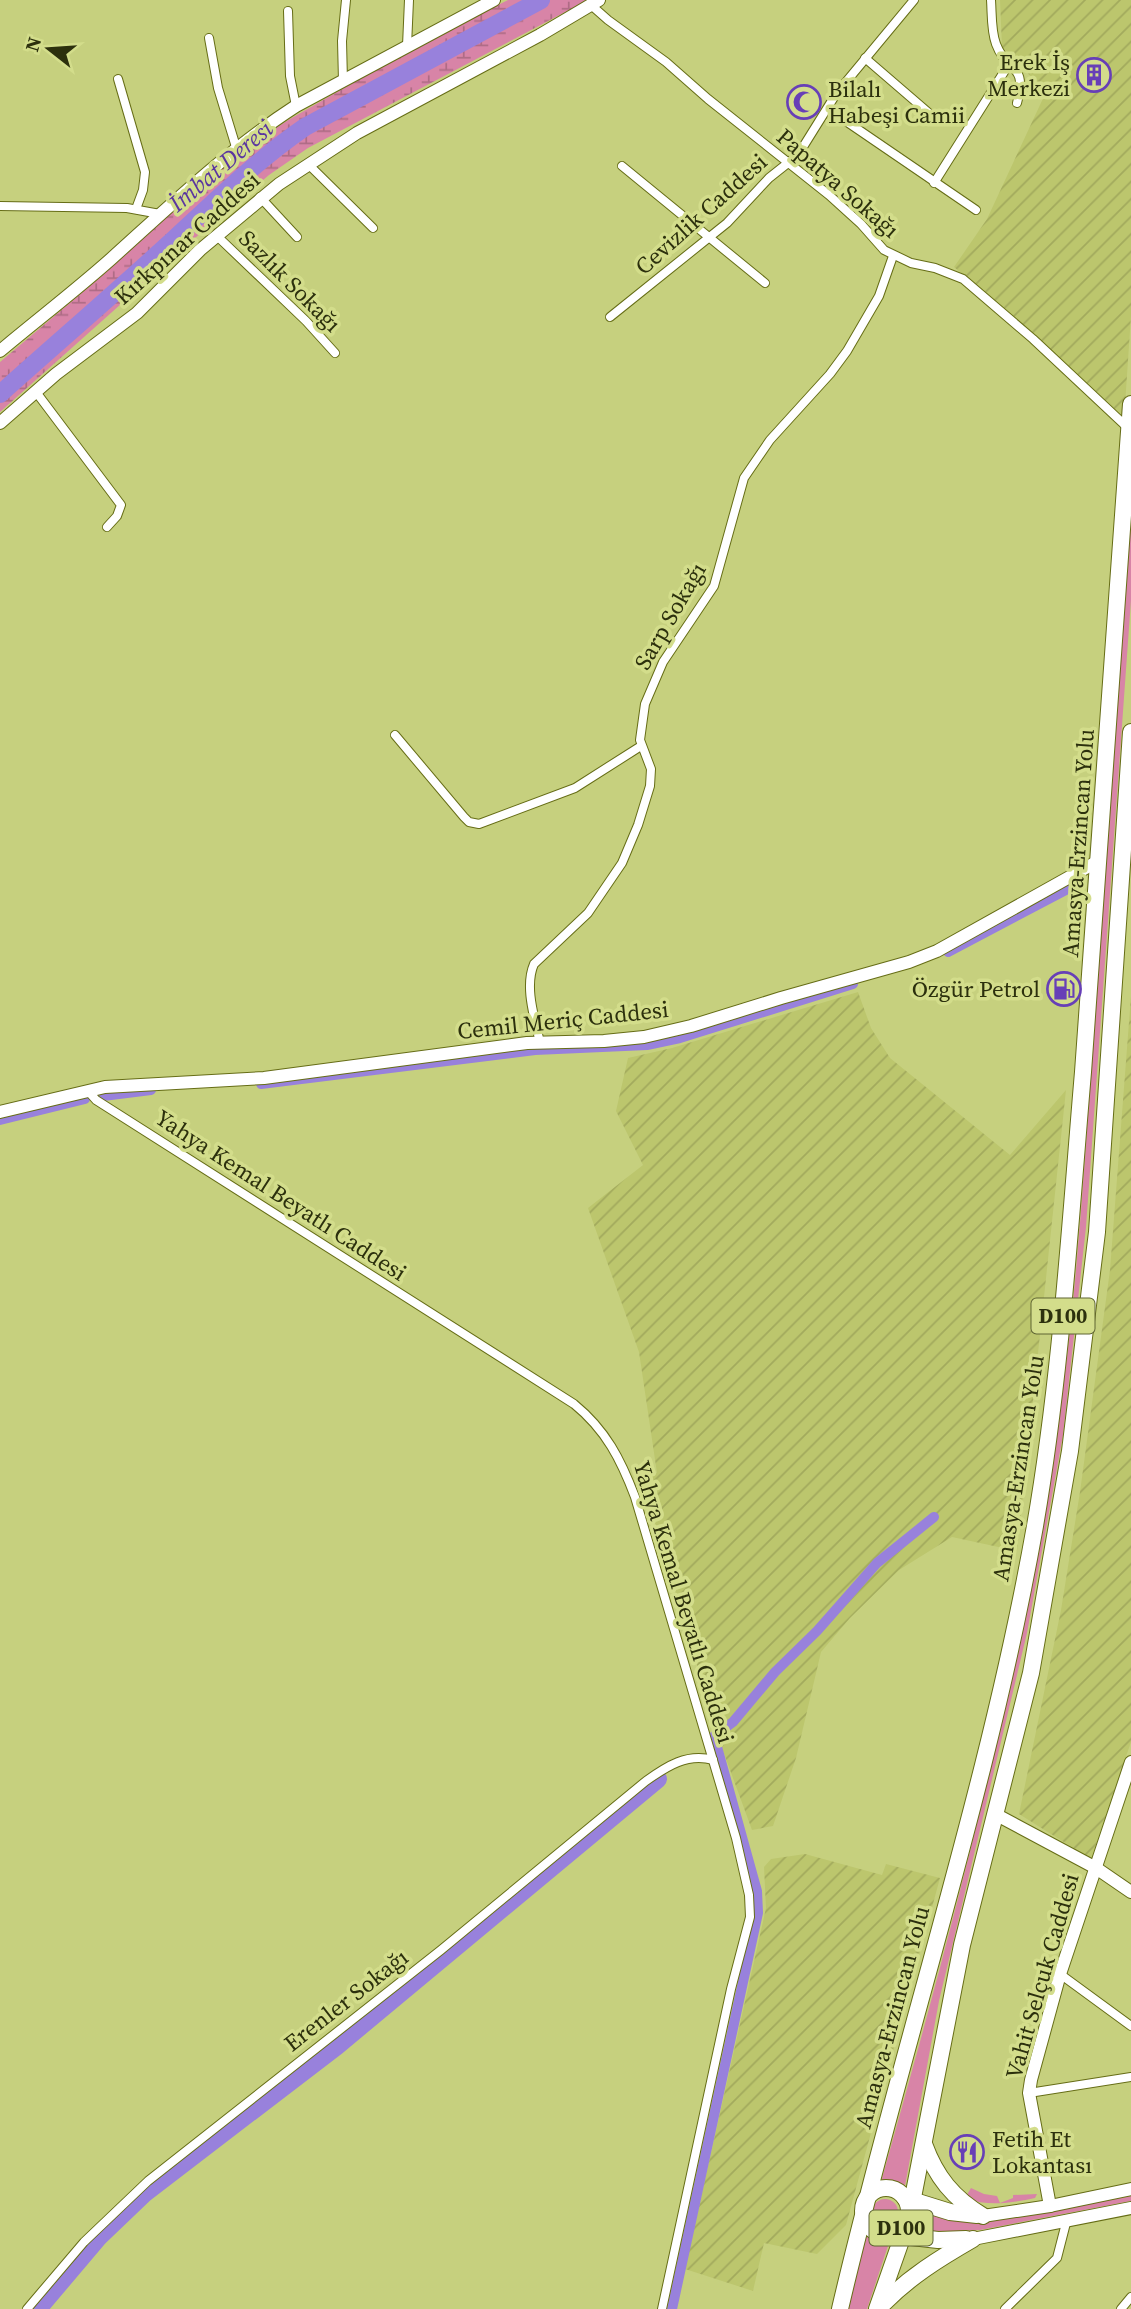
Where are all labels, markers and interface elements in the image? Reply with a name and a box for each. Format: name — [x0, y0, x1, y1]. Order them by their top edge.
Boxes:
north arrow — [14, 14, 84, 84]
text: N — [18, 33, 47, 54]
place label: Erek İş Merkezi — [987, 46, 1070, 104]
building icon: Erek İş Merkezi — [1075, 56, 1113, 94]
place label: Bilalı Habeşi Camii — [828, 73, 965, 131]
mosque icon: Bilalı Habeşi Camii — [785, 83, 823, 121]
water label: İmbat Deresi — [161, 112, 280, 220]
street label: Papatya Sokağı — [770, 121, 906, 245]
street label: Cevizlik Caddesi — [628, 146, 774, 282]
street label: Kırkpınar Caddesi — [107, 164, 267, 312]
street label: Sazlık Sokağı — [232, 223, 348, 339]
street label: Sarp Sokağı — [626, 556, 714, 675]
street label: Amasya-Erzincan Yolu — [1054, 728, 1102, 958]
fuel station icon: Özgür Petrol — [1045, 970, 1083, 1008]
place label: Özgür Petrol — [912, 973, 1040, 1005]
street label: Cemil Meriç Caddesi — [456, 993, 670, 1047]
street label: Yahya Kemal Beyatlı Caddesi — [149, 1102, 413, 1288]
road number: D100 — [1032, 1298, 1094, 1334]
street label: Amasya-Erzincan Yolu — [984, 1352, 1052, 1584]
street label: Yahya Kemal Beyatlı Caddesi — [626, 1457, 742, 1747]
street label: Vahit Selçuk Caddesi — [997, 1869, 1087, 2083]
street label: Amasya-Erzincan Yolu — [847, 1902, 937, 2132]
street label: Erenler Sokağı — [277, 1941, 415, 2059]
place label: Fetih Et Lokantası — [992, 2123, 1092, 2181]
restaurant icon: Fetih Et Lokantası — [948, 2133, 986, 2171]
road number: D100 — [870, 2210, 932, 2246]

